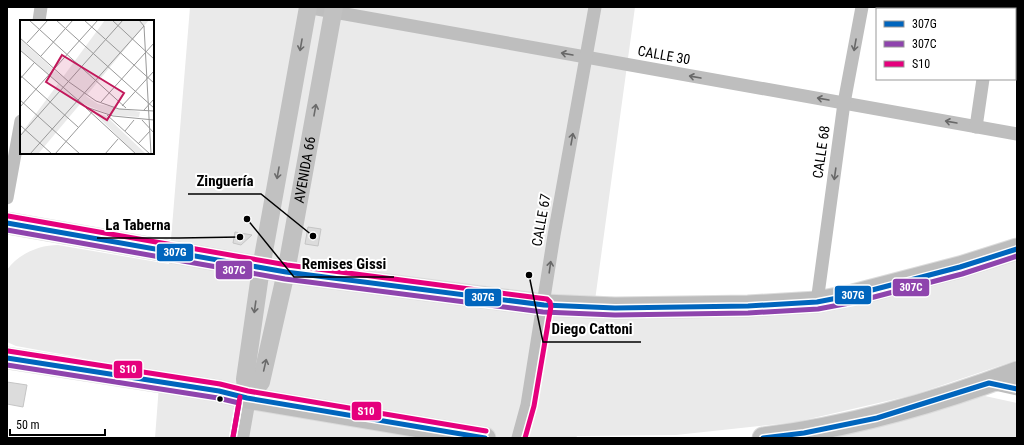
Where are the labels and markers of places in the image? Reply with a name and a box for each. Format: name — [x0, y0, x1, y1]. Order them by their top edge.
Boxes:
callout: Zinguería — [188, 167, 261, 194]
callout: La Taberna — [97, 211, 179, 238]
callout: Remises Gissi — [294, 250, 394, 277]
callout: Diego Cattoni — [543, 315, 641, 342]
unlabelled marker — [215, 394, 225, 404]

